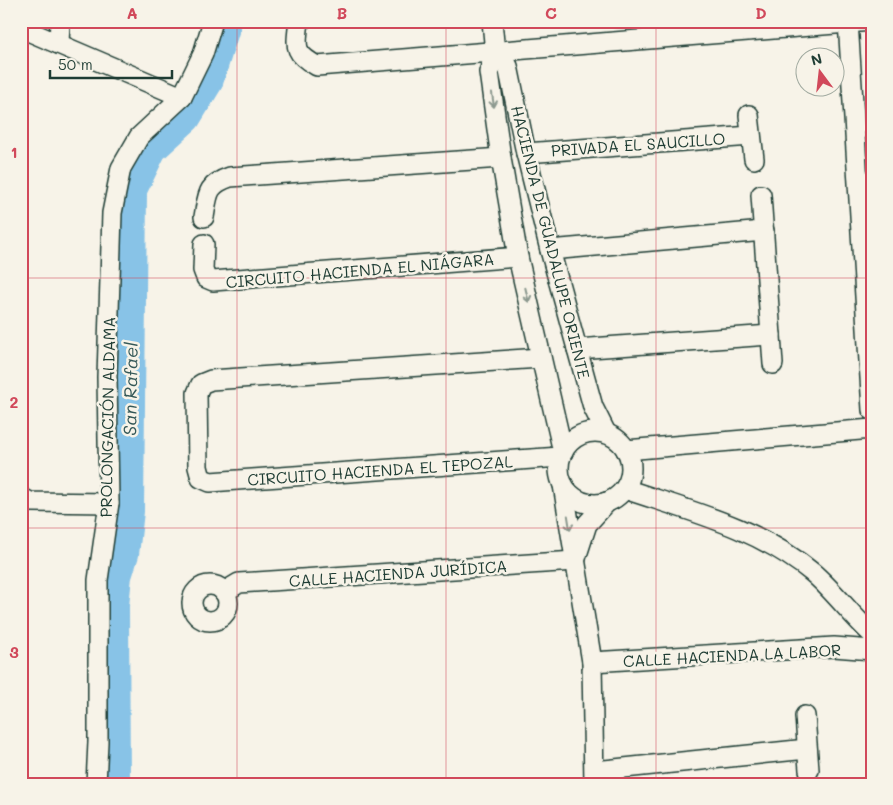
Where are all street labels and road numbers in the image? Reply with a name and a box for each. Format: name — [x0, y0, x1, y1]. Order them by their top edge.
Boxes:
street label: HACIENDA DE GUADALUPE ORIENTE — [507, 103, 595, 381]
street label: PRIVADA EL SAUCILLO — [550, 127, 726, 161]
street label: CIRCUITO HACIENDA EL NIÁGARA — [225, 248, 495, 292]
street label: PROLONGACIÓN ALDAMA — [95, 316, 119, 518]
street label: CIRCUITO HACIENDA EL TEPOZAL — [247, 450, 514, 490]
street label: CALLE HACIENDA JURÍDICA — [288, 555, 508, 591]
street label: CALLE HACIENDA LA LABOR — [622, 639, 842, 671]

